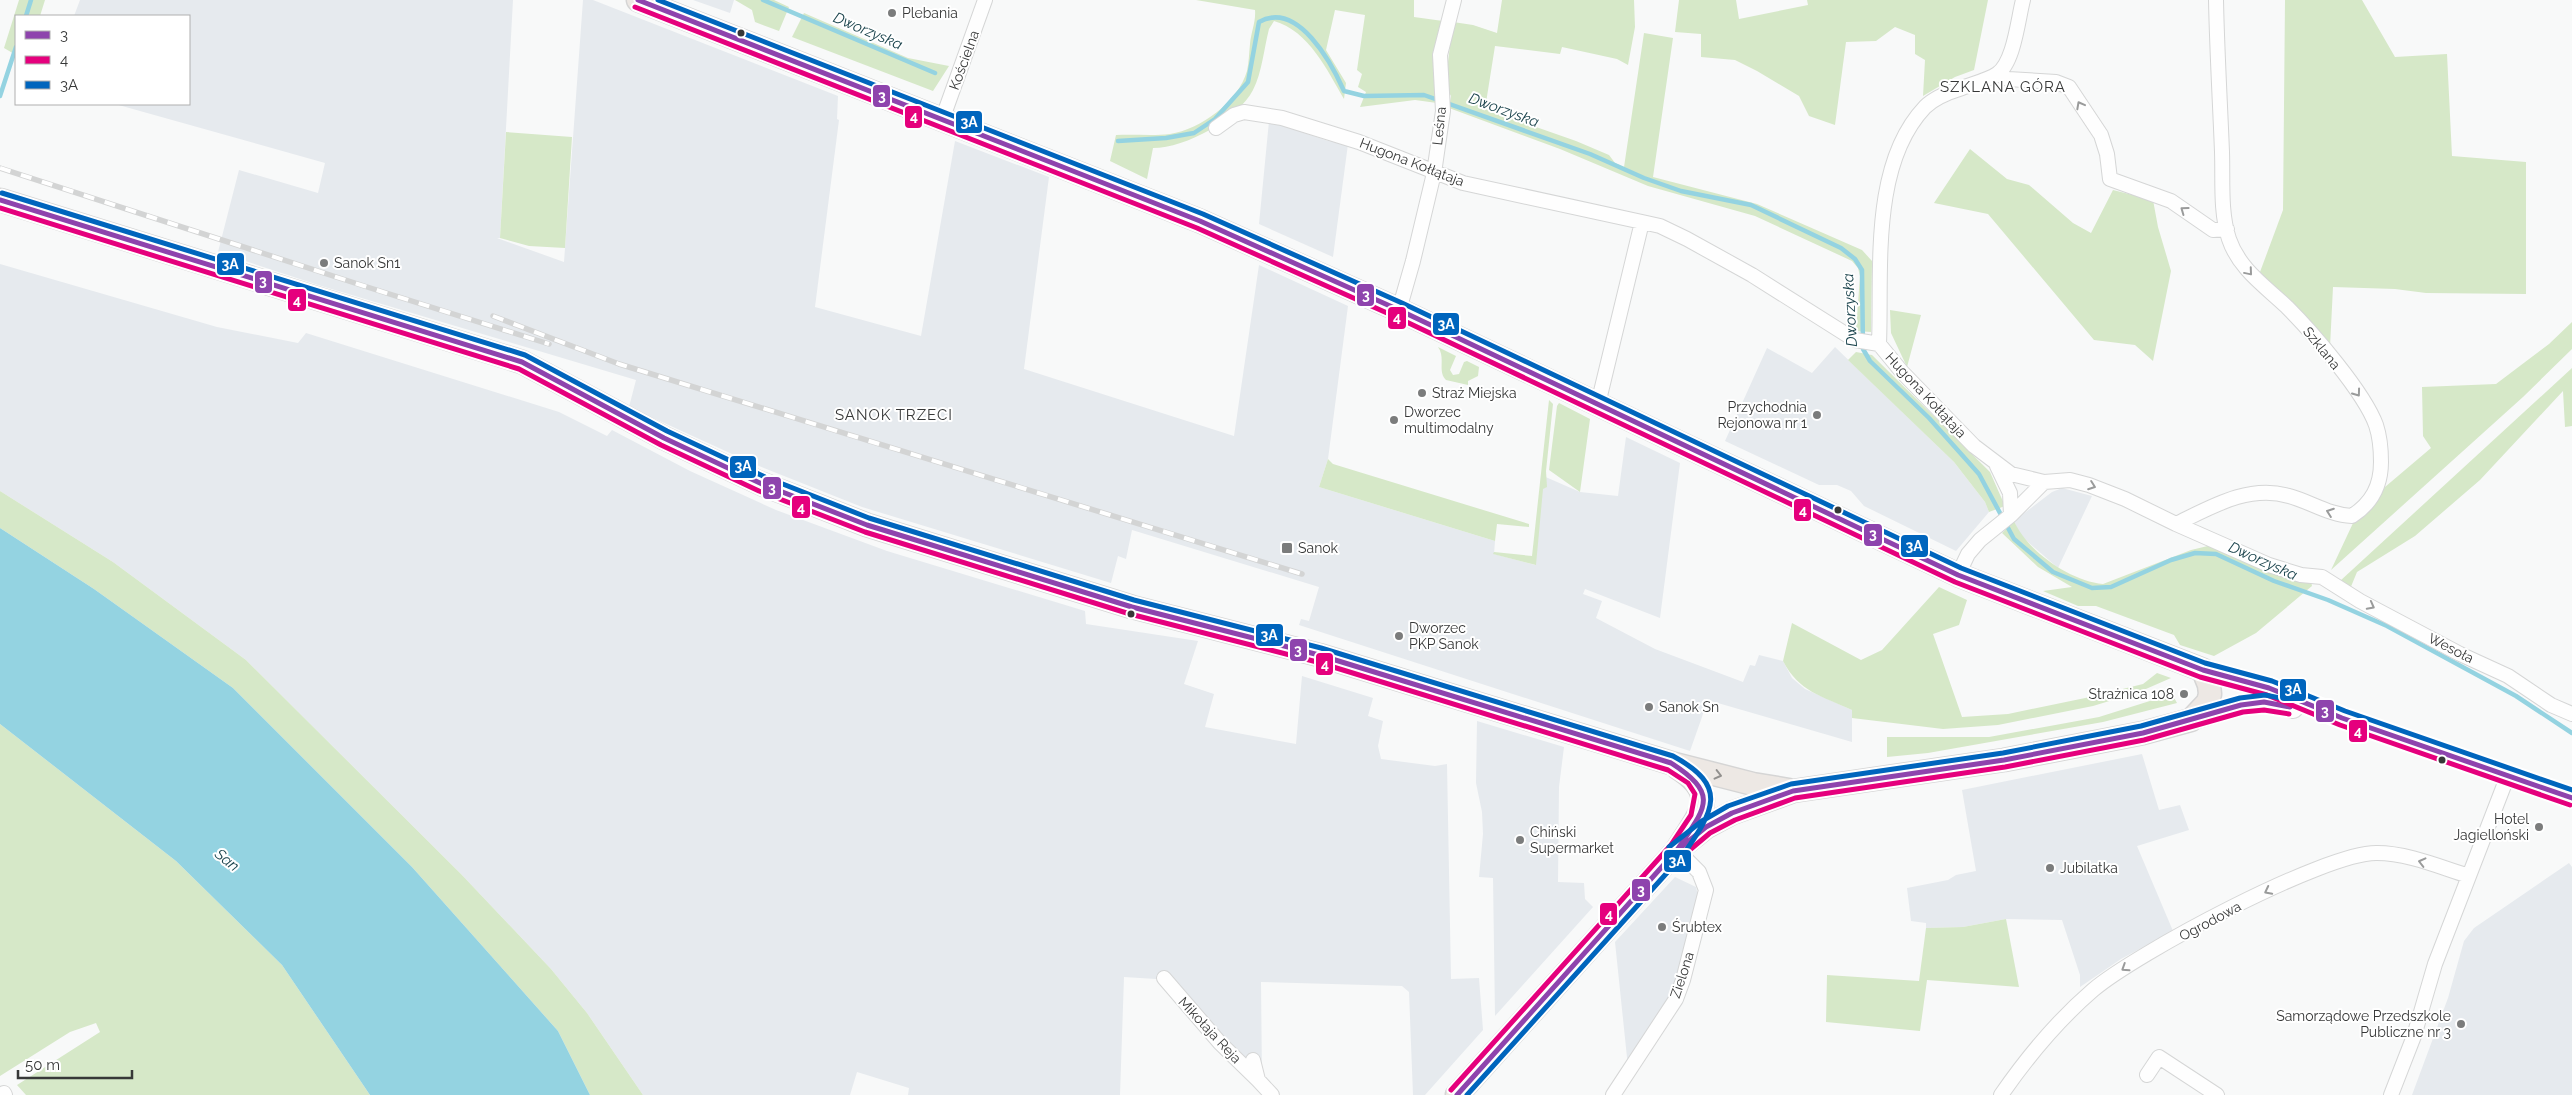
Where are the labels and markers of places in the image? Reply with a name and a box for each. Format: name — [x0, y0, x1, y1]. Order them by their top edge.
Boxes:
place label: Plebania — [902, 5, 958, 21]
marker: Plebania — [886, 7, 898, 19]
unlabelled marker — [736, 28, 746, 38]
place label: Sanok Sn1 — [334, 255, 400, 271]
marker: Sanok Sn1 — [318, 257, 330, 269]
place label: Straż Miejska — [1432, 385, 1517, 401]
marker: Straż Miejska — [1416, 387, 1428, 399]
place label: Przychodnia Rejonowa nr 1 — [1717, 399, 1807, 431]
place label: Dworzec multimodalny — [1404, 404, 1494, 436]
marker: Przychodnia Rejonowa nr 1 — [1811, 409, 1823, 421]
marker: Dworzec multimodalny — [1388, 414, 1400, 426]
unlabelled marker — [1833, 505, 1843, 515]
place label: Sanok — [1298, 540, 1339, 556]
marker: Sanok — [1280, 541, 1294, 555]
unlabelled marker — [1126, 609, 1136, 619]
place label: Dworzec PKP Sanok — [1409, 620, 1479, 652]
marker: Dworzec PKP Sanok — [1393, 630, 1405, 642]
place label: Strażnica 108 — [2089, 686, 2174, 702]
marker: Strażnica 108 — [2178, 688, 2190, 700]
place label: Sanok Sn — [1659, 699, 1719, 715]
marker: Sanok Sn — [1643, 701, 1655, 713]
unlabelled marker — [2437, 755, 2447, 765]
place label: Hotel Jagielloński — [2453, 811, 2529, 843]
marker: Hotel Jagielloński — [2533, 821, 2545, 833]
place label: Chiński Supermarket — [1530, 824, 1614, 856]
marker: Chiński Supermarket — [1514, 834, 1526, 846]
place label: Jubilatka — [2060, 860, 2118, 876]
marker: Jubilatka — [2044, 862, 2056, 874]
place label: Śrubtex — [1672, 918, 1722, 935]
marker: Śrubtex — [1656, 921, 1668, 933]
place label: Samorządowe Przedszkole Publiczne nr 3 — [2276, 1008, 2451, 1040]
marker: Samorządowe Przedszkole Publiczne nr 3 — [2455, 1018, 2467, 1030]

